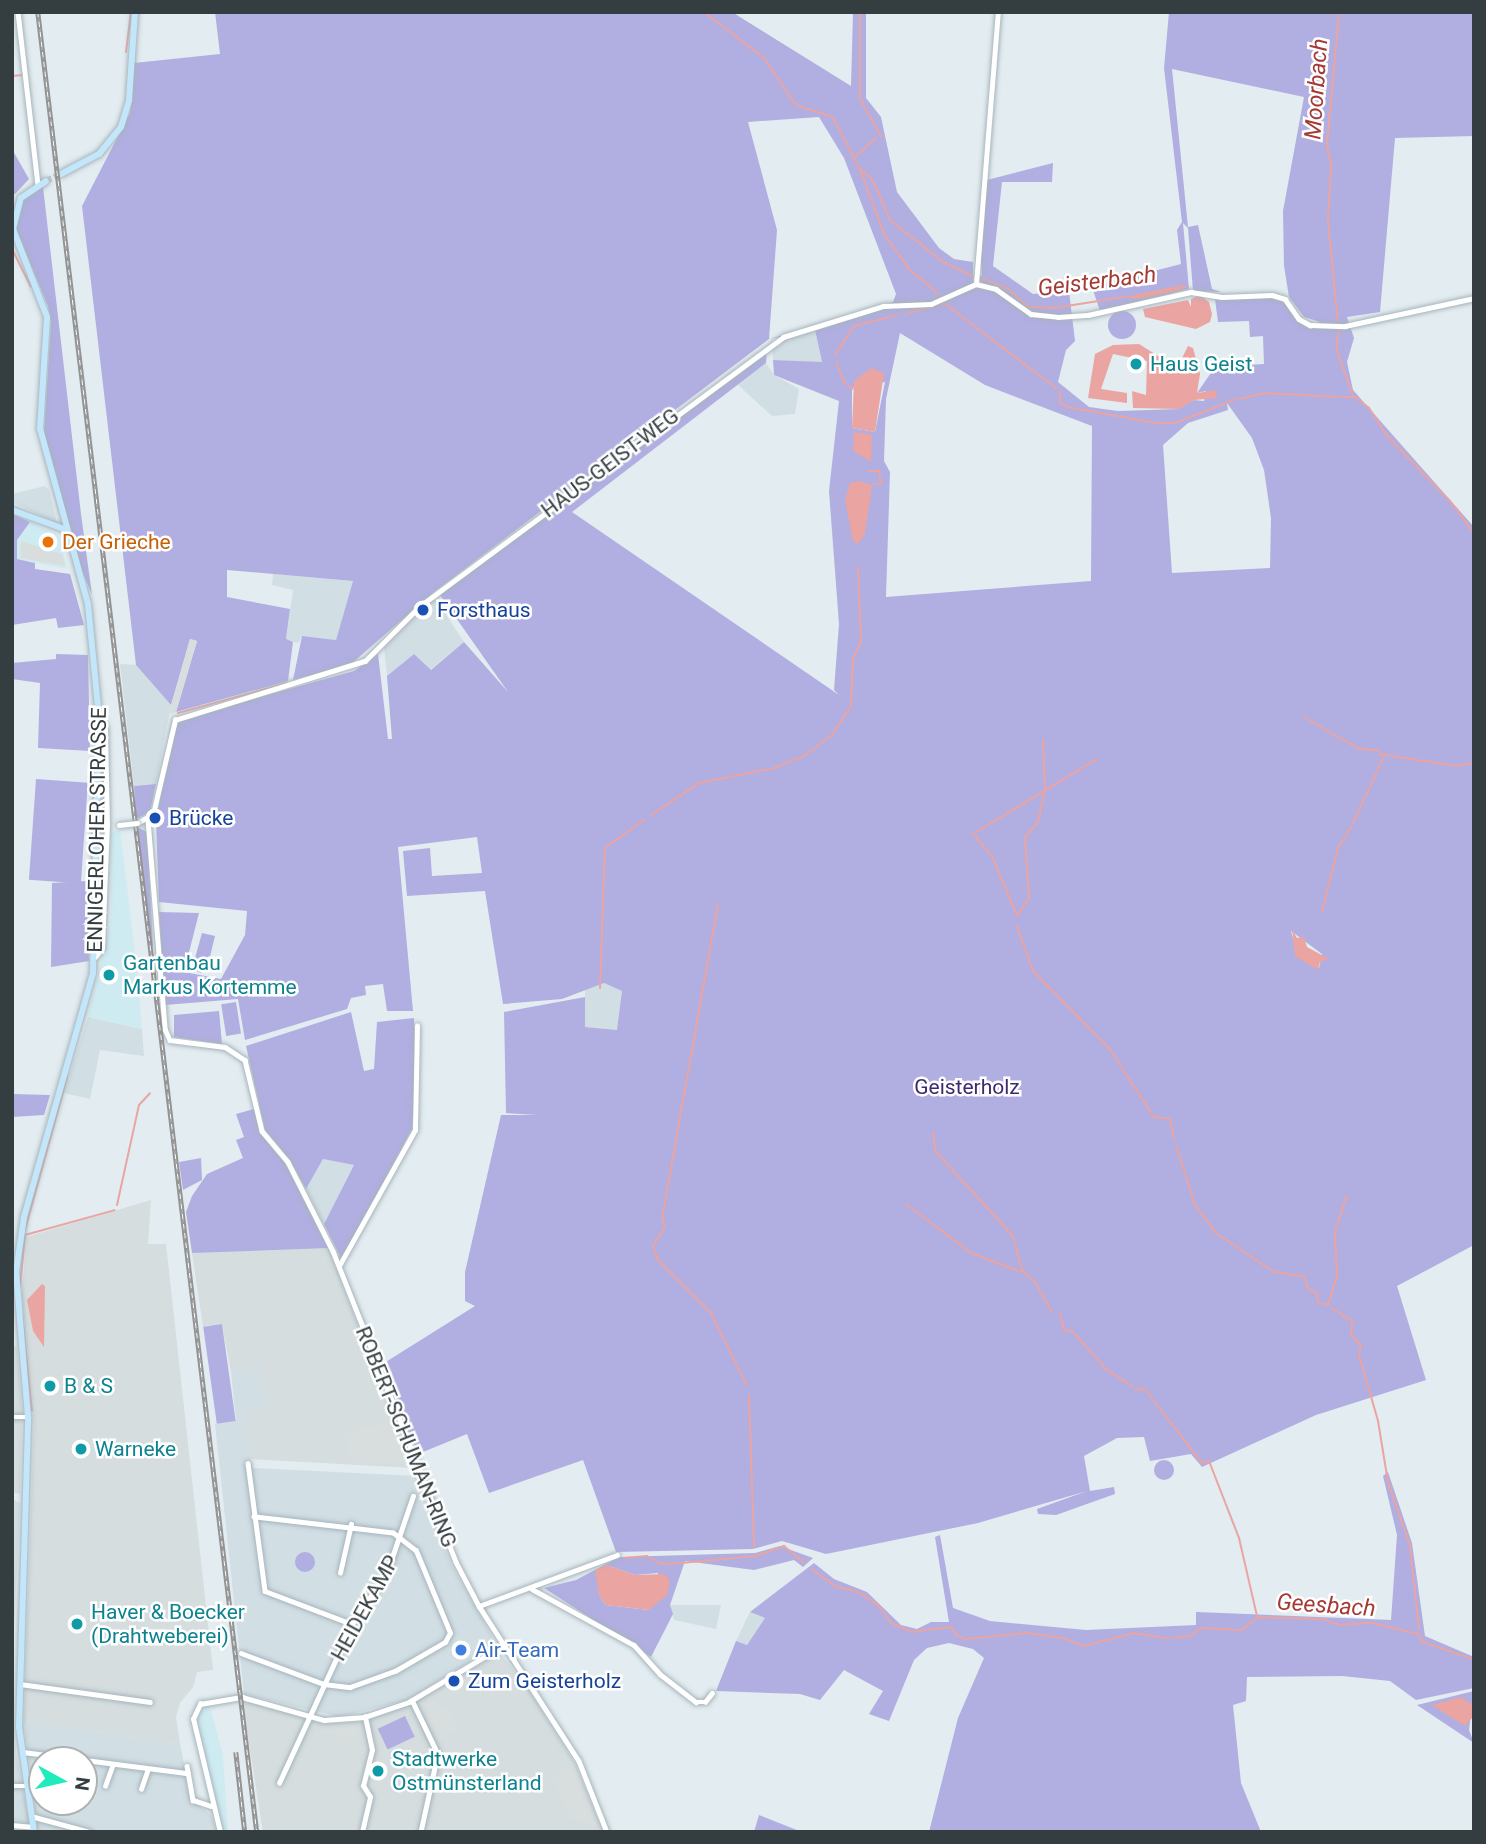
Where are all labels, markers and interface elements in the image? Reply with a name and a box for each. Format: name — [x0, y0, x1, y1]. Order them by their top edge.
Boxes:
water label: Moorbach — [1300, 38, 1334, 140]
water label: Geisterbach — [1036, 261, 1158, 303]
place label: Haus Geist — [1150, 351, 1252, 377]
marker: Haus Geist — [1128, 356, 1144, 372]
street label: HAUS-GEIST-WEG — [536, 403, 684, 523]
place label: Der Grieche — [62, 529, 171, 555]
marker: Der Grieche — [40, 534, 56, 550]
place label: Forsthaus — [437, 597, 531, 623]
marker: Forsthaus — [415, 602, 431, 618]
street label: ENNIGERLOHER STRASSE — [82, 707, 112, 953]
place label: Brücke — [169, 805, 233, 831]
marker: Brücke — [147, 810, 163, 826]
place label: Gartenbau Markus Kortemme — [123, 950, 297, 1000]
marker: Gartenbau Markus Kortemme — [101, 967, 117, 983]
park label: Geisterholz — [914, 1074, 1020, 1100]
street label: ROBERT-SCHUMAN-RING — [350, 1323, 462, 1551]
place label: B & S — [64, 1373, 113, 1399]
marker: B & S — [42, 1378, 58, 1394]
place label: Warneke — [95, 1436, 176, 1462]
marker: Warneke — [73, 1441, 89, 1457]
street label: HEIDEKAMP — [326, 1551, 404, 1665]
water label: Geesbach — [1276, 1589, 1376, 1623]
place label: Haver & Boecker (Drahtweberei) — [91, 1599, 245, 1649]
marker: Haver & Boecker (Drahtweberei) — [69, 1616, 85, 1632]
place label: Air-Team — [475, 1637, 559, 1663]
marker: Air-Team — [453, 1642, 469, 1658]
place label: Zum Geisterholz — [468, 1668, 621, 1694]
marker: Zum Geisterholz — [446, 1673, 462, 1689]
north arrow — [28, 1746, 98, 1816]
place label: Stadtwerke Ostmünsterland — [392, 1746, 542, 1796]
marker: Stadtwerke Ostmünsterland — [370, 1763, 386, 1779]
text: N — [70, 1775, 95, 1792]

